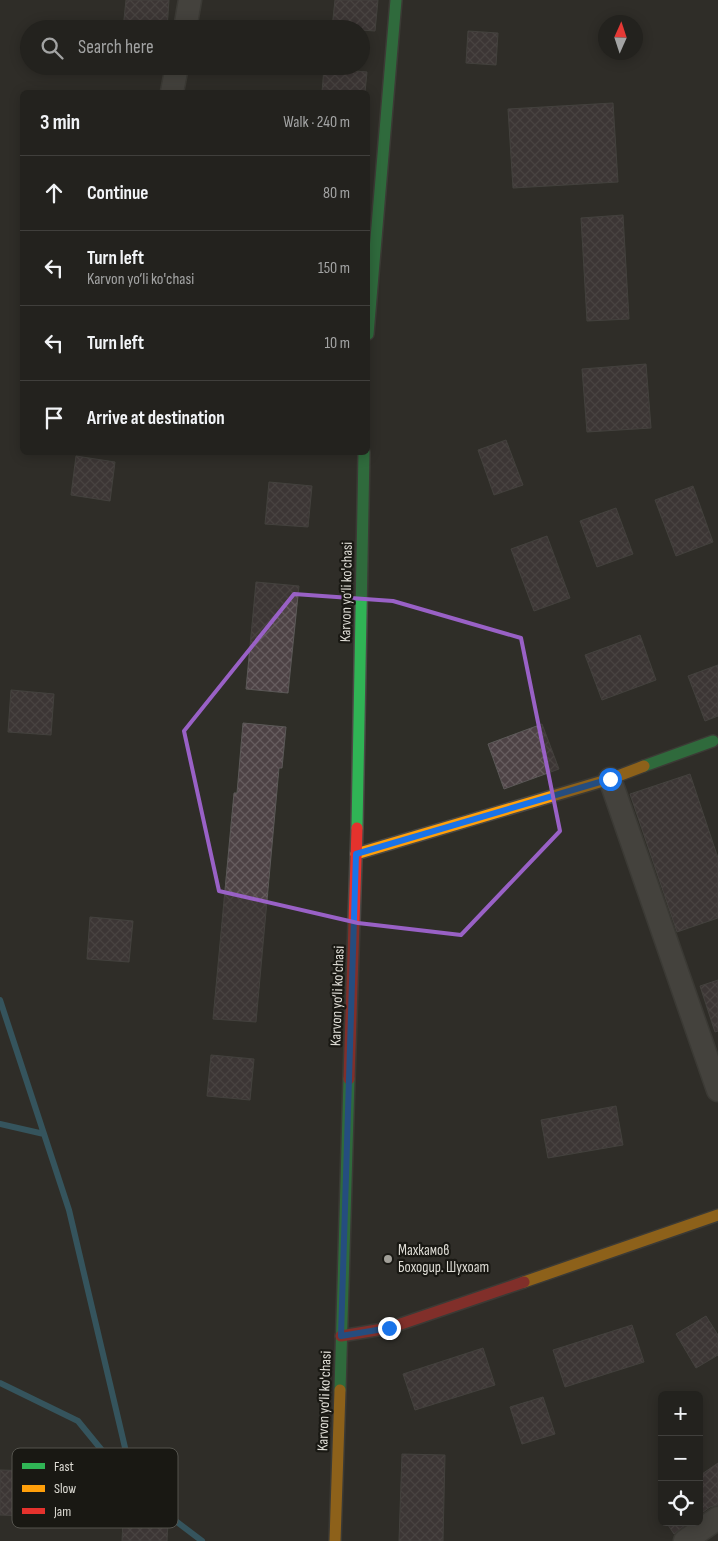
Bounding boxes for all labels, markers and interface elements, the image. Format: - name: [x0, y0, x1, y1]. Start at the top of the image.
- north arrow: [598, 15, 643, 60]
- search box: [20, 20, 370, 75]
- icon: search: [38, 34, 66, 62]
- text: Search here: [78, 36, 154, 59]
- text: 3 min: [40, 110, 80, 135]
- text: Walk · 240 m: [283, 113, 350, 132]
- icon: ahead: [40, 179, 68, 207]
- text: Continue: [87, 182, 148, 205]
- text: 80 m: [323, 184, 350, 203]
- text: Turn left: [87, 247, 144, 270]
- icon: left: [40, 254, 68, 282]
- text: 150 m: [318, 259, 350, 278]
- text: Karvon yo‘li ko'chasi: [87, 270, 194, 289]
- icon: left: [40, 329, 68, 357]
- text: Turn left: [87, 332, 144, 355]
- text: 10 m: [324, 334, 350, 353]
- icon: arrive: [40, 404, 68, 432]
- text: Arrive at destination: [87, 407, 225, 430]
- street label: Karvon yo‘li ko'chasi: [336, 541, 357, 642]
- route start: [599, 768, 622, 791]
- street label: Karvon yo‘li ko'chasi: [326, 945, 349, 1047]
- place label: Махкамов Боходир. Шухоат: [398, 1241, 489, 1277]
- marker: Махкамов Боходир. Шухоат: [382, 1253, 394, 1265]
- route end: [378, 1317, 401, 1340]
- street label: Karvon yo‘li ko'chasi: [313, 1350, 336, 1452]
- map controls: [658, 1391, 703, 1526]
- button: +: [658, 1391, 703, 1436]
- button: −: [658, 1436, 703, 1481]
- legend: [12, 1448, 178, 1528]
- text: Fast: [54, 1458, 74, 1475]
- text: Slow: [54, 1480, 76, 1497]
- button: locate: [658, 1481, 703, 1526]
- text: Jam: [53, 1503, 71, 1520]

